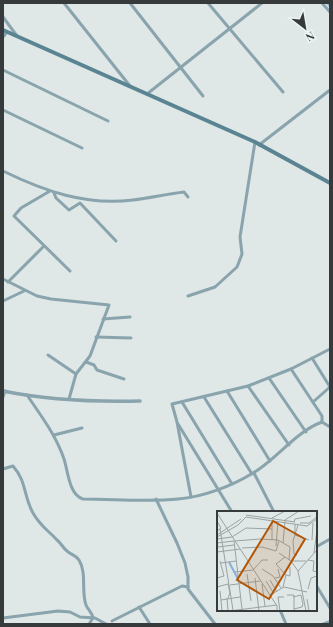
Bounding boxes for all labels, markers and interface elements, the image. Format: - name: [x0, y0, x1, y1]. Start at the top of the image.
- north arrow: [285, 8, 325, 48]
- text: N: [303, 29, 318, 46]
- inset map: [217, 511, 317, 611]

